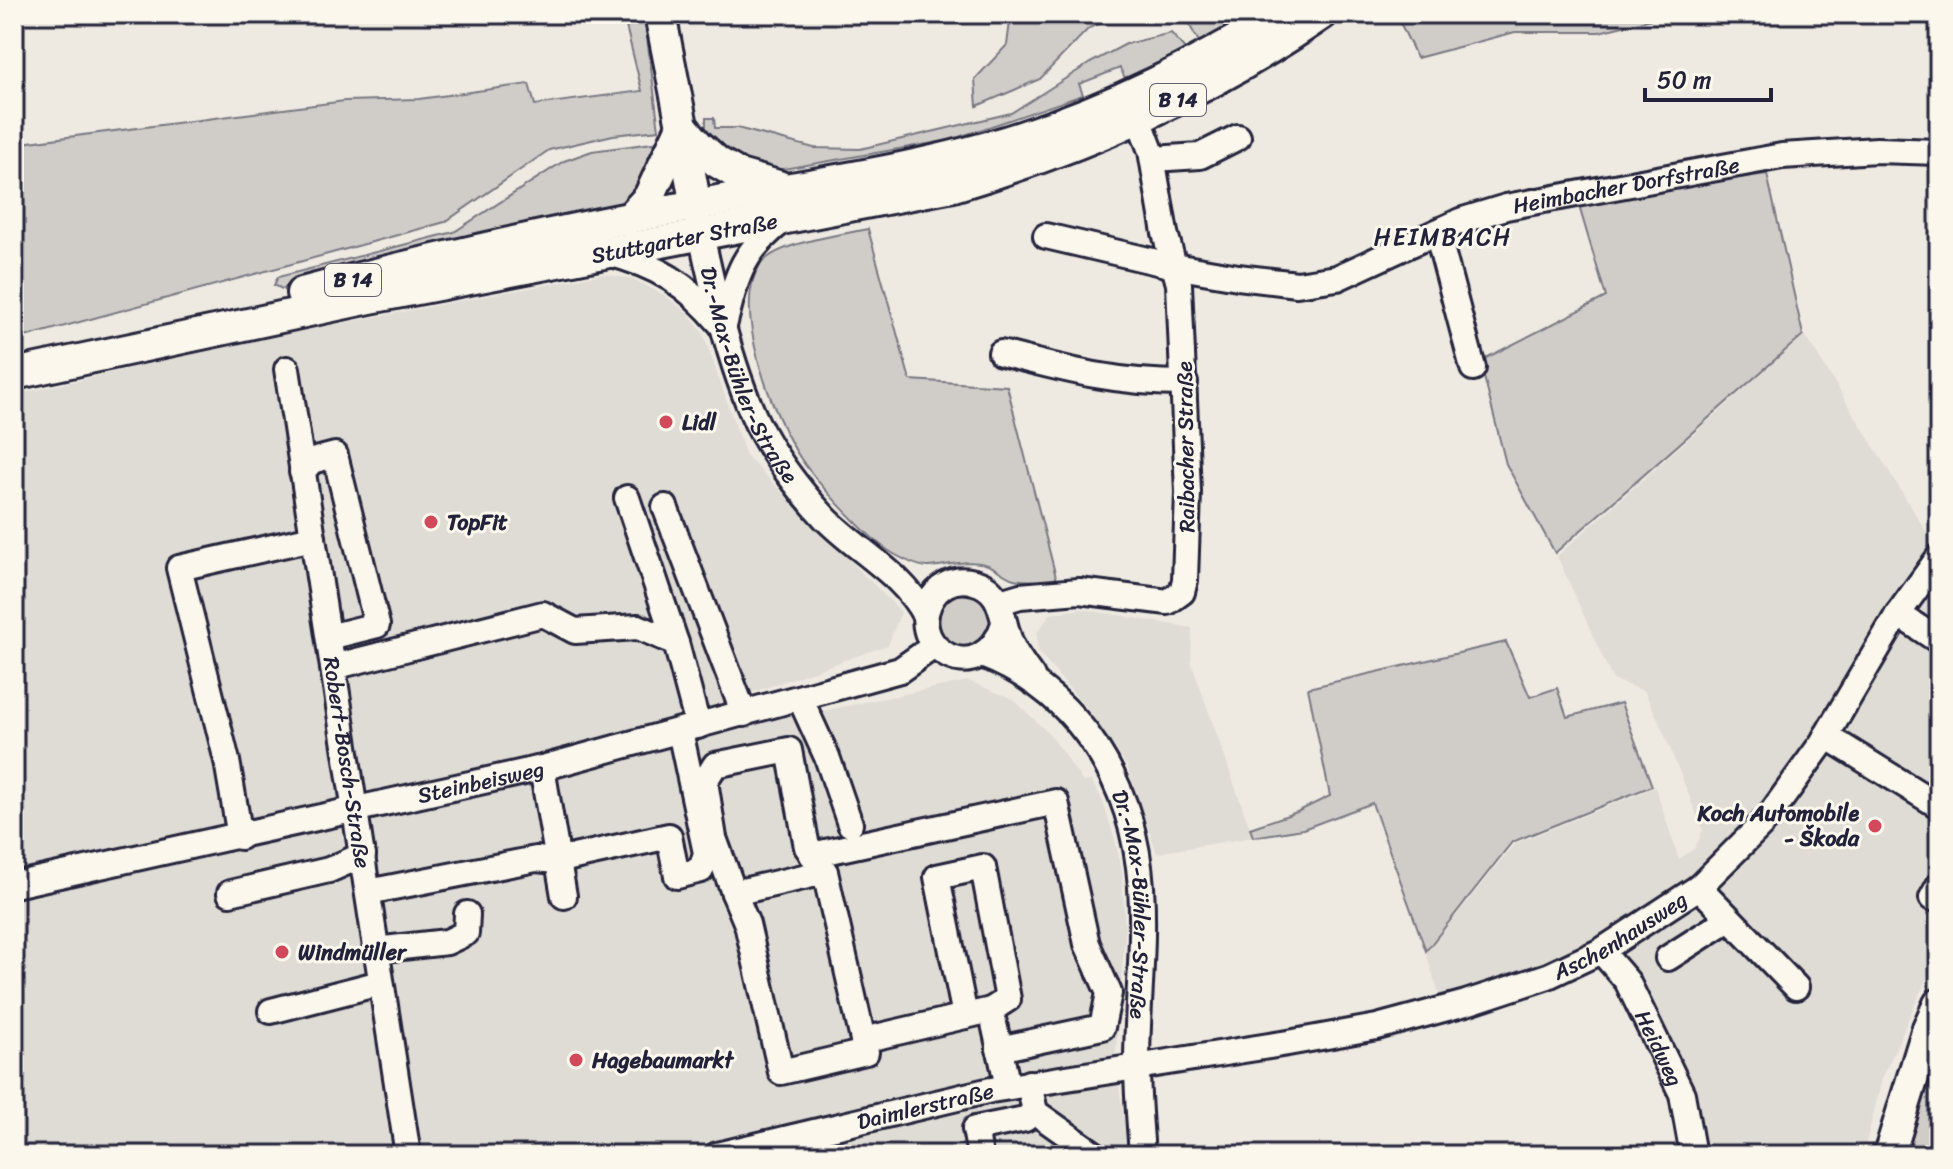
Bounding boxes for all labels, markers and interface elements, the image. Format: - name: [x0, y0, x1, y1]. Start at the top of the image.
- scale bar: [1645, 52, 1771, 102]
- text: 50 m: [1657, 59, 1712, 101]
- road number: B 14: [1150, 84, 1206, 116]
- street label: Heimbacher Dorfstraße: [1510, 145, 1743, 225]
- street label: Stuttgarter Straße: [588, 201, 781, 275]
- district label: HEIMBACH: [1374, 216, 1512, 258]
- street label: Dr.-Max-Bühler-Straße: [689, 263, 809, 492]
- road number: B 14: [325, 264, 381, 296]
- street label: Raibacher Straße: [1165, 361, 1206, 533]
- place label: Lidl: [682, 403, 718, 442]
- marker: Lidl: [657, 413, 675, 431]
- place label: TopFit: [447, 503, 508, 542]
- marker: TopFit: [422, 513, 440, 531]
- street label: Robert-Bosch-Straße: [312, 654, 383, 871]
- street label: Steinbeisweg: [414, 749, 548, 815]
- street label: Dr.-Max-Bühler-Straße: [1100, 784, 1161, 1020]
- place label: Koch Automobile - Škoda: [1696, 794, 1860, 858]
- marker: Koch Automobile - Škoda: [1866, 817, 1884, 835]
- street label: Aschenhausweg: [1545, 881, 1696, 991]
- place label: Windmüller: [298, 933, 408, 972]
- marker: Windmüller: [273, 943, 291, 961]
- street label: Heidweg: [1624, 1003, 1694, 1093]
- place label: Hagebaumarkt: [591, 1041, 734, 1080]
- marker: Hagebaumarkt: [567, 1051, 585, 1069]
- street label: Daimlerstraße: [853, 1071, 998, 1141]

